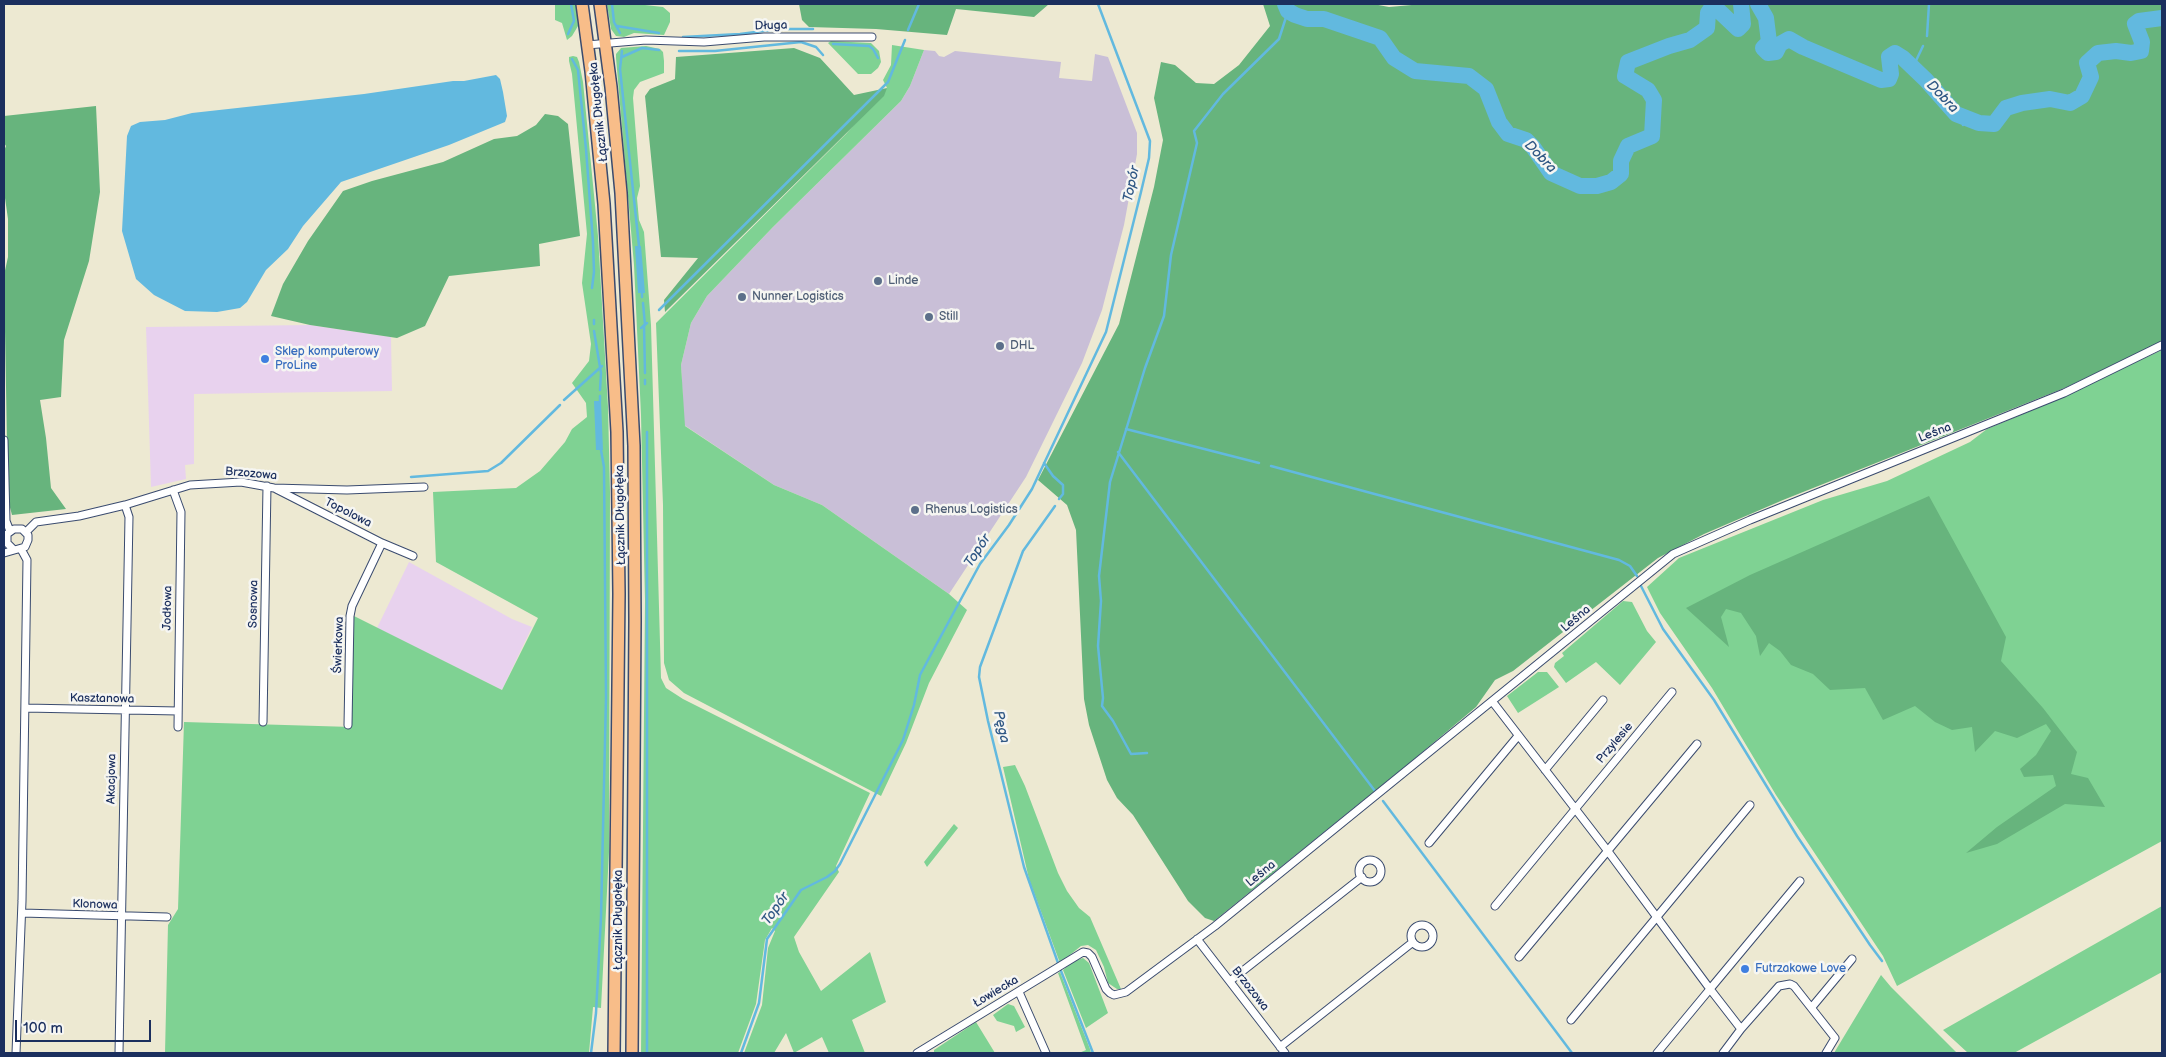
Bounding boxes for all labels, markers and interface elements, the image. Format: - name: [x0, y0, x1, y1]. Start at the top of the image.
- street label: Długa: [754, 18, 788, 34]
- street label: Łącznik Długołęka: [587, 61, 611, 163]
- water label: Dobra: [1922, 77, 1962, 117]
- water label: Dobra: [1520, 137, 1560, 177]
- water label: Topór: [1120, 165, 1144, 203]
- place label: Linde: [888, 274, 918, 288]
- marker: Linde: [872, 275, 884, 287]
- place label: Nunner Logistics: [752, 290, 844, 304]
- marker: Nunner Logistics: [736, 291, 748, 303]
- place label: Still: [939, 310, 958, 324]
- marker: Still: [923, 311, 935, 323]
- place label: DHL: [1010, 339, 1034, 353]
- marker: DHL: [994, 340, 1006, 352]
- place label: Sklep komputerowy ProLine: [275, 345, 379, 373]
- marker: Sklep komputerowy ProLine: [259, 353, 271, 365]
- street label: Leśna: [1917, 420, 1953, 446]
- street label: Brzozowa: [224, 465, 278, 483]
- street label: Łącznik Długołęka: [613, 465, 629, 565]
- street label: Topolowa: [322, 495, 374, 531]
- place label: Rhenus Logistics: [925, 503, 1018, 517]
- marker: Rhenus Logistics: [909, 504, 921, 516]
- water label: Topór: [961, 531, 995, 571]
- street label: Sosnowa: [246, 580, 262, 628]
- street label: Jodłowa: [160, 585, 176, 631]
- street label: Leśna: [1558, 603, 1594, 635]
- street label: Świerkowa: [331, 616, 347, 674]
- street label: Kasztanowa: [70, 691, 134, 707]
- water label: Pęga: [989, 709, 1013, 745]
- street label: Przylesie: [1594, 720, 1636, 766]
- street label: Akacjowa: [104, 754, 120, 804]
- street label: Leśna: [1243, 858, 1279, 890]
- street label: Łącznik Długołęka: [612, 870, 626, 970]
- water label: Topór: [759, 889, 793, 929]
- street label: Klonowa: [72, 897, 118, 913]
- place label: Futrzakowe Love: [1755, 962, 1846, 976]
- marker: Futrzakowe Love: [1739, 963, 1751, 975]
- street label: Brzozowa: [1228, 964, 1272, 1014]
- street label: Łowiecka: [971, 973, 1021, 1011]
- scale bar: [18, 1010, 154, 1042]
- text: 100 m: [23, 1019, 63, 1038]

